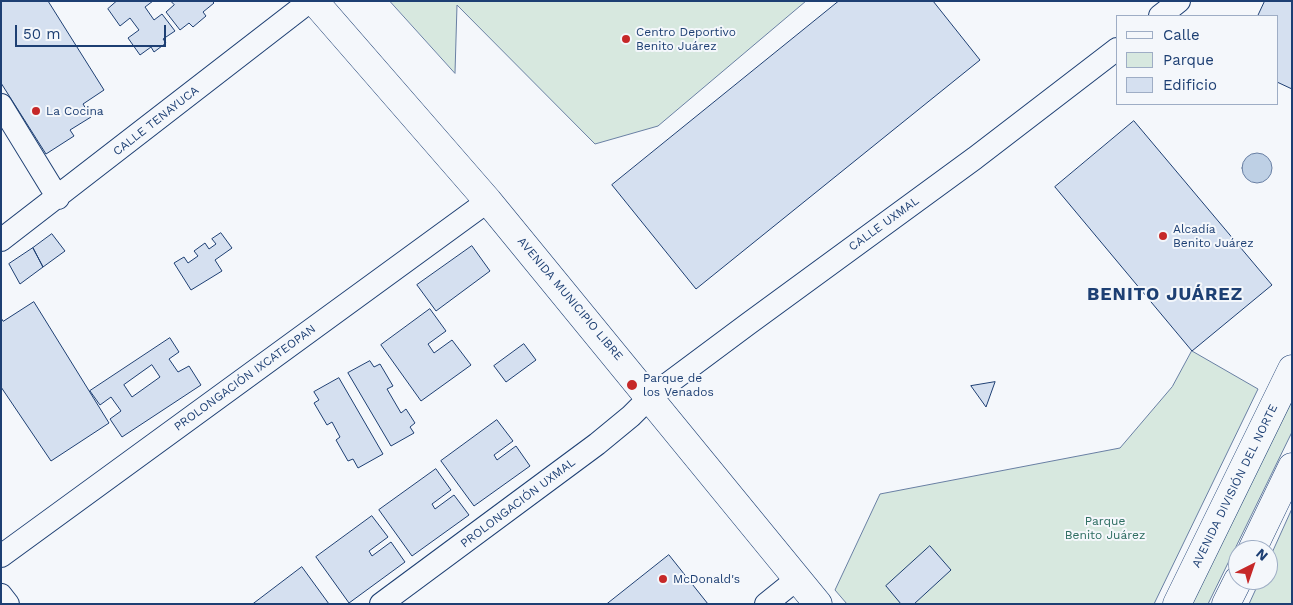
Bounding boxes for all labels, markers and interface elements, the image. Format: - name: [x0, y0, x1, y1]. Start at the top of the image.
- scale bar: [18, 15, 169, 47]
- legend: [1116, 15, 1278, 105]
- text: 50 m: [23, 25, 60, 43]
- place label: Centro Deportivo Benito Juárez: [636, 25, 736, 53]
- text: Calle: [1163, 26, 1200, 44]
- marker: Centro Deportivo Benito Juárez: [620, 33, 632, 45]
- text: Parque: [1163, 51, 1214, 69]
- text: Edificio: [1163, 76, 1217, 94]
- street label: CALLE TENAYUCA: [110, 83, 202, 159]
- place label: La Cocina: [46, 104, 104, 118]
- marker: La Cocina: [30, 105, 42, 117]
- street label: CALLE UXMAL: [846, 194, 922, 254]
- place label: Alcadía Benito Juárez: [1173, 222, 1254, 250]
- marker: Alcadía Benito Juárez: [1157, 230, 1169, 242]
- street label: AVENIDA MUNICIPIO LIBRE: [514, 234, 626, 364]
- district label: BENITO JUÁREZ: [1085, 284, 1245, 306]
- street label: PROLONGACIÓN IXCATEOPAN: [171, 322, 319, 434]
- place label: Parque de los Venados: [643, 371, 714, 399]
- marker: Parque de los Venados: [625, 378, 639, 392]
- street label: AVENIDA DIVISIÓN DEL NORTE: [1189, 402, 1281, 570]
- street label: PROLONGACIÓN UXMAL: [458, 455, 578, 551]
- park label: Parque Benito Juárez: [1065, 514, 1145, 542]
- north arrow: [1228, 540, 1278, 590]
- place label: McDonald's: [673, 572, 740, 586]
- marker: McDonald's: [657, 573, 669, 585]

